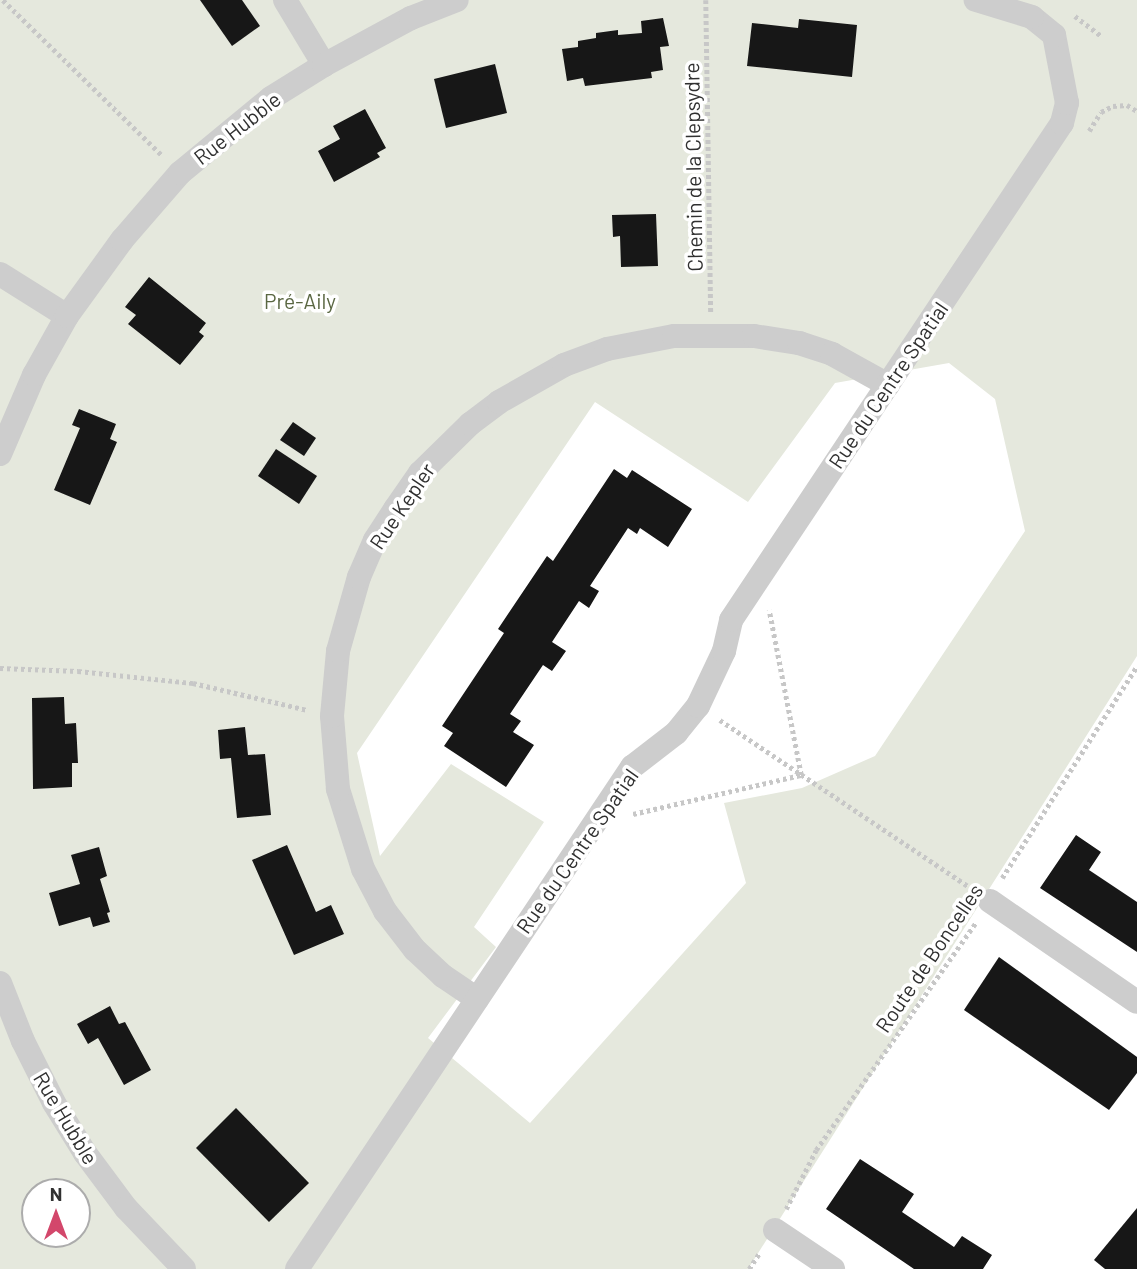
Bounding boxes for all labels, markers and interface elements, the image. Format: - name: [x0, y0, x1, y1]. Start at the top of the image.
- street label: Chemin de la Clepsydre: [679, 62, 707, 272]
- street label: Rue Hubble: [188, 86, 286, 170]
- park label: Pré-Aily: [264, 288, 336, 314]
- street label: Rue du Centre Spatial: [823, 297, 953, 473]
- street label: Rue Kepler: [364, 458, 440, 554]
- street label: Rue du Centre Spatial: [511, 764, 643, 938]
- street label: Route de Boncelles: [870, 879, 988, 1037]
- street label: Rue Hubble: [29, 1067, 103, 1169]
- north arrow: [21, 1178, 91, 1248]
- text: N: [50, 1182, 62, 1205]

